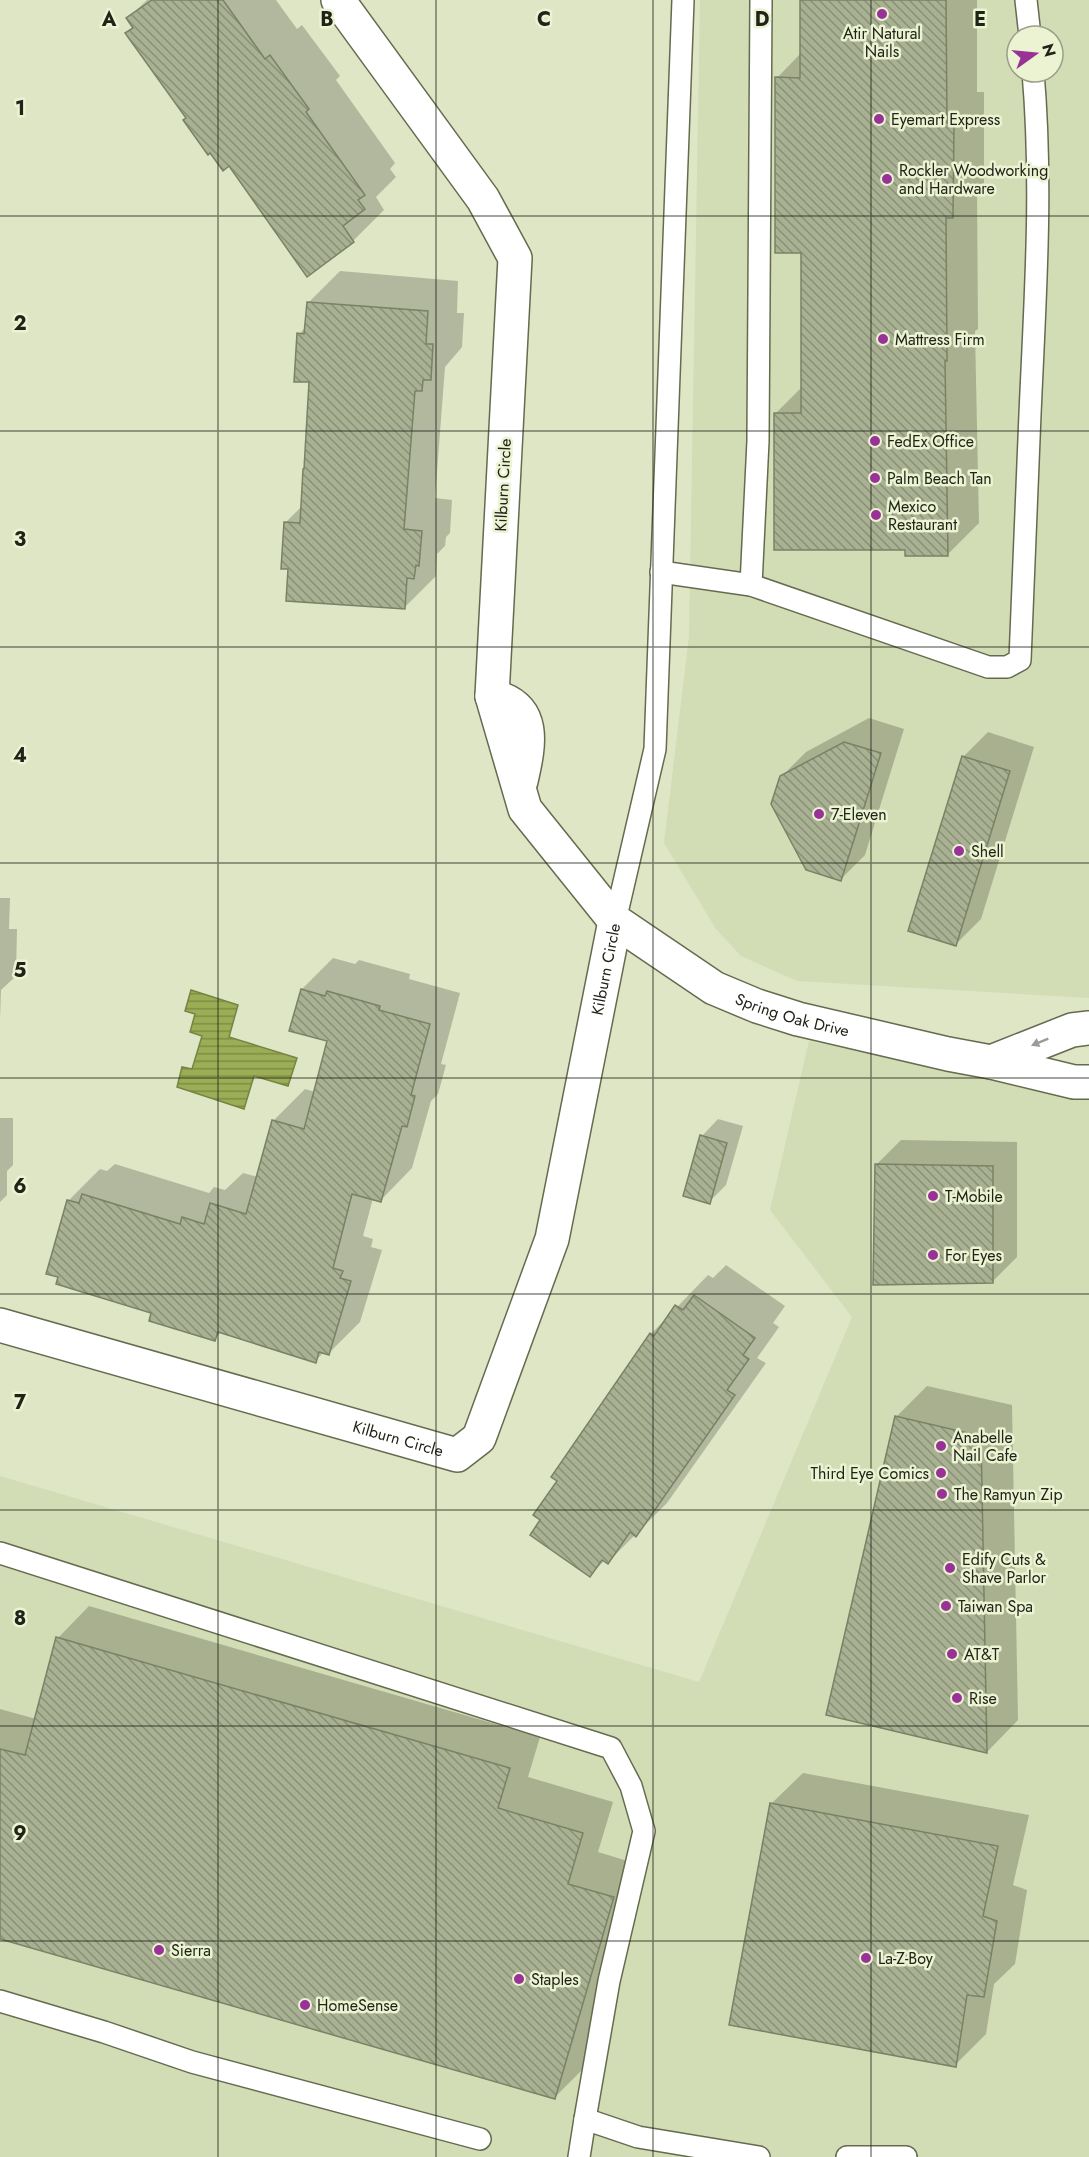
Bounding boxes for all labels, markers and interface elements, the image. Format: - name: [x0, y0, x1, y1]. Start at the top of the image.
- text: A: [101, 5, 117, 34]
- text: B: [320, 5, 334, 34]
- text: C: [537, 5, 551, 34]
- text: D: [755, 5, 769, 34]
- text: E: [974, 5, 986, 34]
- marker: Atir Natural Nails: [875, 7, 889, 21]
- place label: Atir Natural Nails: [843, 22, 921, 63]
- north arrow: [1005, 24, 1065, 84]
- text: N: [1036, 41, 1062, 59]
- text: 1: [15, 94, 25, 123]
- place label: Eyemart Express: [891, 108, 1000, 131]
- marker: Eyemart Express: [872, 112, 886, 126]
- place label: Rockler Woodworking and Hardware: [899, 159, 1048, 200]
- marker: Rockler Woodworking and Hardware: [880, 172, 894, 186]
- text: 2: [13, 309, 27, 338]
- place label: Mattress Firm: [895, 328, 985, 351]
- marker: Mattress Firm: [876, 332, 890, 346]
- place label: FedEx Office: [887, 430, 974, 453]
- marker: FedEx Office: [868, 434, 882, 448]
- street label: Kilburn Circle: [489, 438, 517, 532]
- place label: Palm Beach Tan: [887, 467, 992, 490]
- marker: Palm Beach Tan: [868, 471, 882, 485]
- place label: Mexico Restaurant: [888, 495, 957, 536]
- marker: Mexico Restaurant: [869, 508, 883, 522]
- text: 3: [14, 525, 26, 554]
- text: 4: [13, 741, 27, 770]
- place label: 7-Eleven: [831, 803, 887, 826]
- marker: 7-Eleven: [812, 807, 826, 821]
- place label: Shell: [971, 840, 1004, 863]
- marker: Shell: [952, 844, 966, 858]
- street label: Kilburn Circle: [585, 921, 626, 1017]
- text: 5: [14, 956, 27, 985]
- street label: Spring Oak Drive: [732, 987, 852, 1042]
- one-way arrow: [1030, 1038, 1048, 1048]
- text: 6: [13, 1172, 27, 1201]
- place label: T-Mobile: [945, 1185, 1003, 1208]
- marker: T-Mobile: [926, 1189, 940, 1203]
- place label: For Eyes: [945, 1244, 1002, 1267]
- marker: For Eyes: [926, 1248, 940, 1262]
- text: 7: [14, 1388, 27, 1417]
- street label: Kilburn Circle: [350, 1414, 446, 1462]
- place label: Anabelle Nail Cafe: [953, 1426, 1017, 1467]
- marker: Anabelle Nail Cafe: [934, 1439, 948, 1453]
- place label: Third Eye Comics: [811, 1462, 929, 1485]
- marker: Third Eye Comics: [934, 1466, 948, 1480]
- place label: The Ramyun Zip: [954, 1483, 1063, 1506]
- marker: The Ramyun Zip: [935, 1487, 949, 1501]
- place label: Edify Cuts & Shave Parlor: [962, 1548, 1047, 1589]
- marker: Edify Cuts & Shave Parlor: [943, 1561, 957, 1575]
- place label: Taiwan Spa: [958, 1595, 1033, 1618]
- marker: Taiwan Spa: [939, 1599, 953, 1613]
- text: 8: [14, 1604, 26, 1633]
- place label: AT&T: [964, 1643, 1000, 1666]
- marker: AT&T: [945, 1647, 959, 1661]
- place label: Rise: [969, 1687, 997, 1710]
- marker: Rise: [950, 1691, 964, 1705]
- text: 9: [13, 1819, 27, 1848]
- place label: Sierra: [171, 1939, 211, 1962]
- marker: Sierra: [152, 1943, 166, 1957]
- place label: La-Z-Boy: [878, 1947, 934, 1970]
- marker: La-Z-Boy: [859, 1951, 873, 1965]
- place label: Staples: [531, 1968, 579, 1991]
- marker: Staples: [512, 1972, 526, 1986]
- place label: HomeSense: [317, 1994, 398, 2017]
- marker: HomeSense: [298, 1998, 312, 2012]

